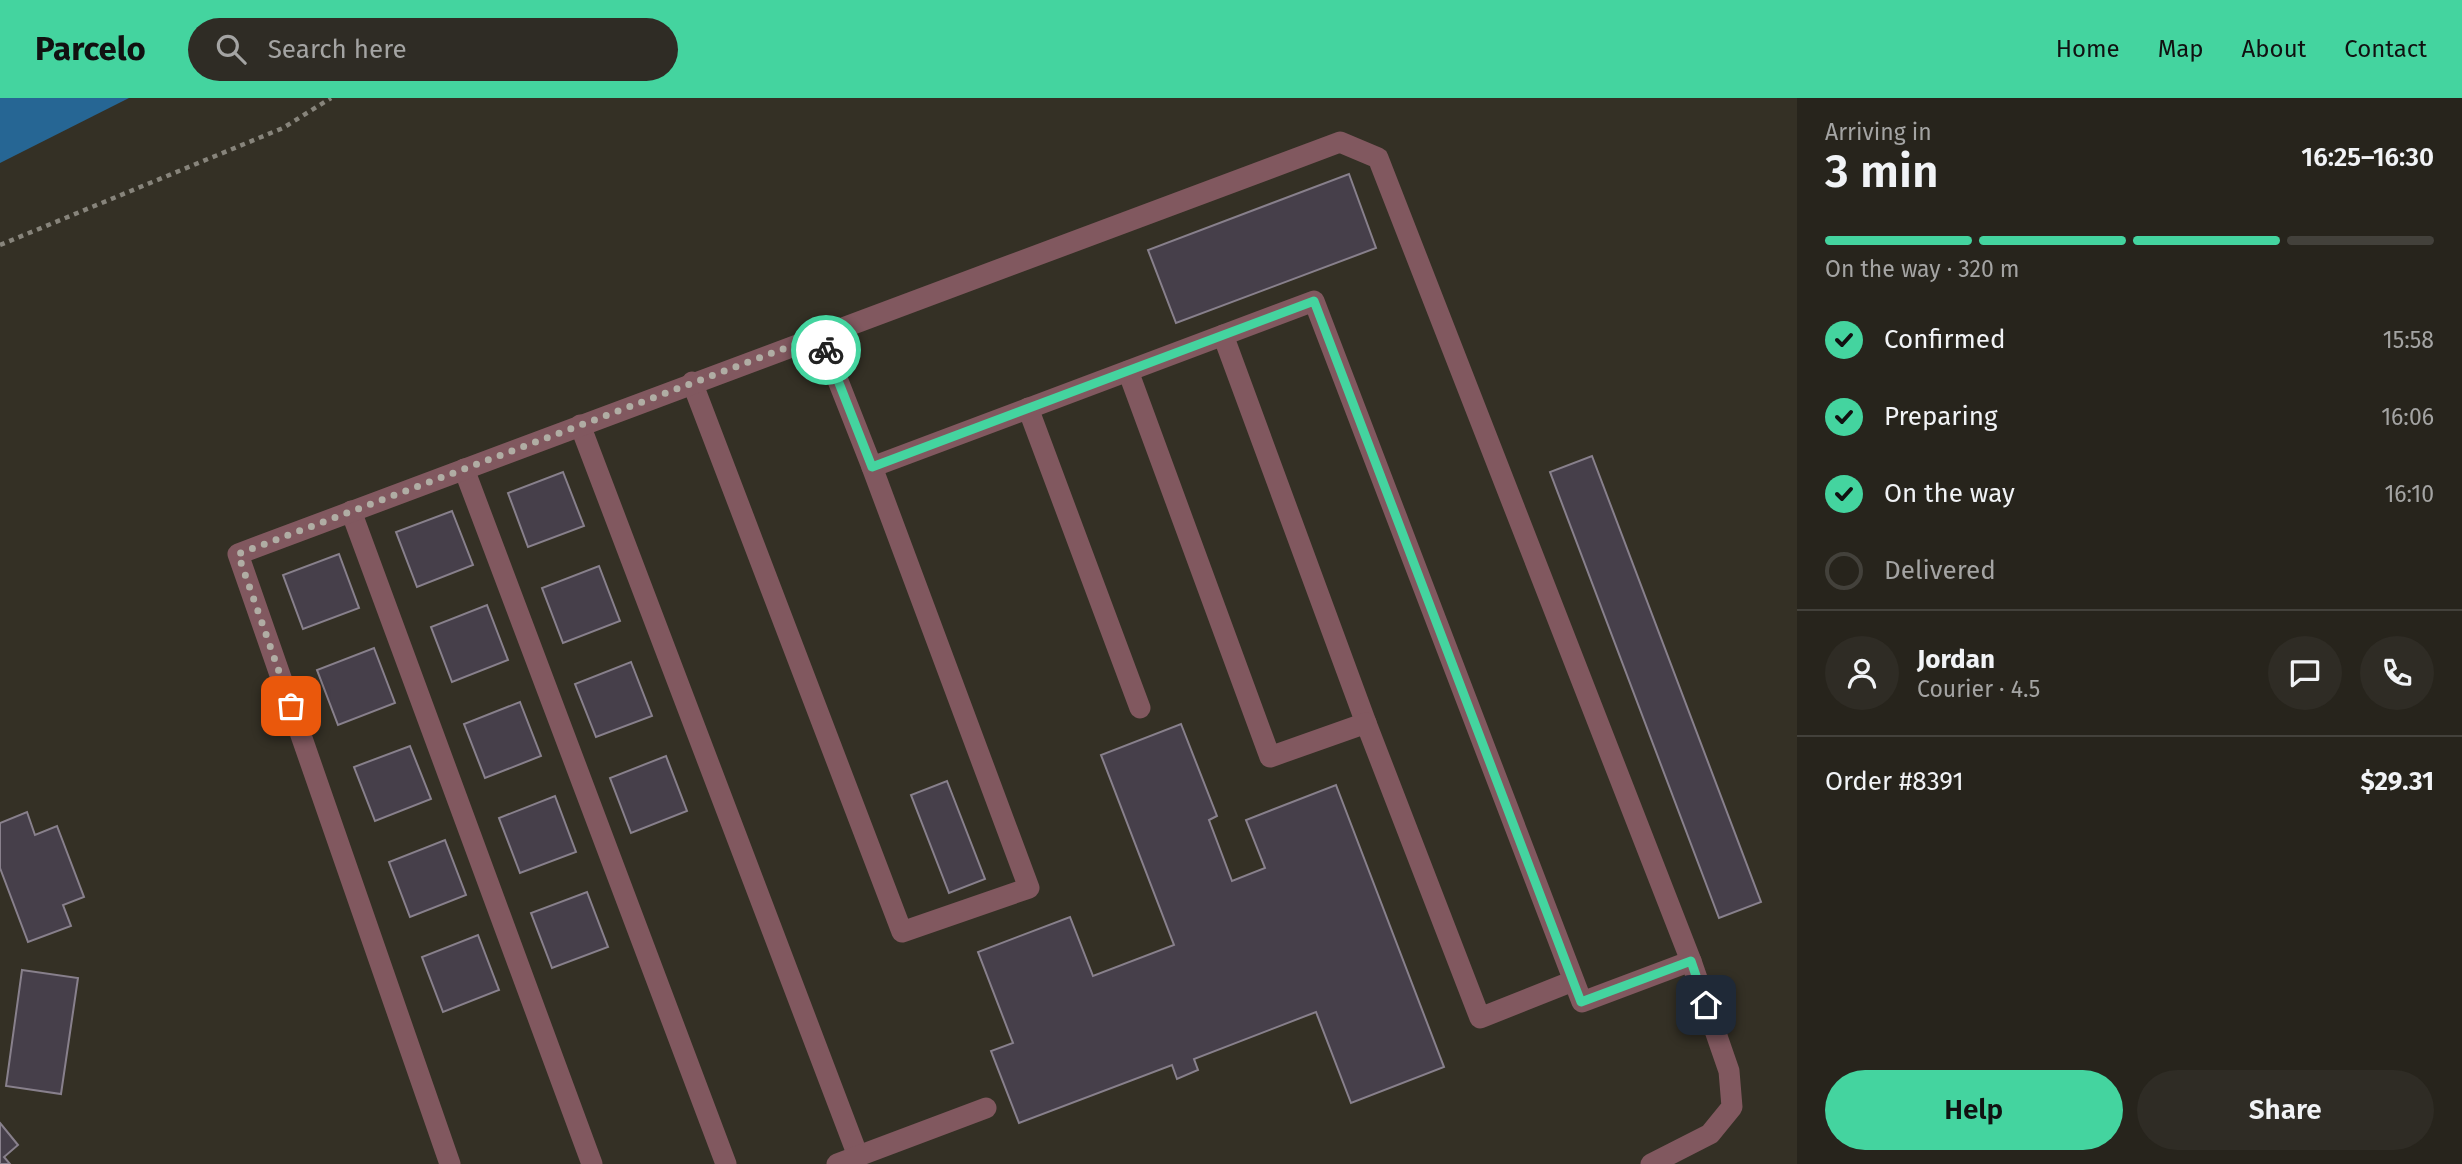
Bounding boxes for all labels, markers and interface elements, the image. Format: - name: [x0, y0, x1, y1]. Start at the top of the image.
- search box: [188, 18, 678, 81]
- text: Parcelo: [35, 29, 146, 69]
- icon: search: [212, 30, 250, 68]
- text: Search here: [268, 34, 407, 65]
- text: Home: [2056, 35, 2120, 63]
- text: Map: [2158, 35, 2204, 63]
- text: About: [2242, 35, 2306, 63]
- text: Contact: [2344, 35, 2427, 63]
- text: Arriving in: [1825, 118, 1932, 146]
- text: 16:25–16:30: [2301, 142, 2434, 173]
- text: 3 min: [1825, 144, 1939, 199]
- text: On the way · 320 m: [1825, 255, 2020, 283]
- courier: [791, 315, 861, 385]
- icon: check: [1825, 321, 1863, 359]
- text: Confirmed: [1884, 324, 2005, 355]
- text: 15:58: [2383, 326, 2434, 354]
- icon: bike: [807, 331, 845, 369]
- icon: check: [1825, 398, 1863, 436]
- text: Preparing: [1884, 401, 1997, 432]
- text: 16:06: [2381, 403, 2434, 431]
- icon: check: [1825, 475, 1863, 513]
- text: On the way: [1884, 478, 2015, 509]
- text: 16:10: [2384, 480, 2434, 508]
- text: Delivered: [1884, 555, 1996, 586]
- button: person: [1825, 636, 1899, 710]
- button: chat: [2268, 636, 2342, 710]
- button: phone: [2360, 636, 2434, 710]
- text: Jordan: [1917, 644, 1995, 675]
- text: Courier · 4.5: [1917, 675, 2040, 703]
- pin: [261, 676, 321, 736]
- icon: bag: [272, 687, 310, 725]
- text: Order #8391: [1825, 766, 1964, 797]
- text: $29.31: [2361, 766, 2434, 797]
- pin: [1676, 975, 1736, 1035]
- icon: home: [1687, 986, 1725, 1024]
- button: Help: [1825, 1070, 2123, 1150]
- button: Share: [2137, 1070, 2434, 1150]

